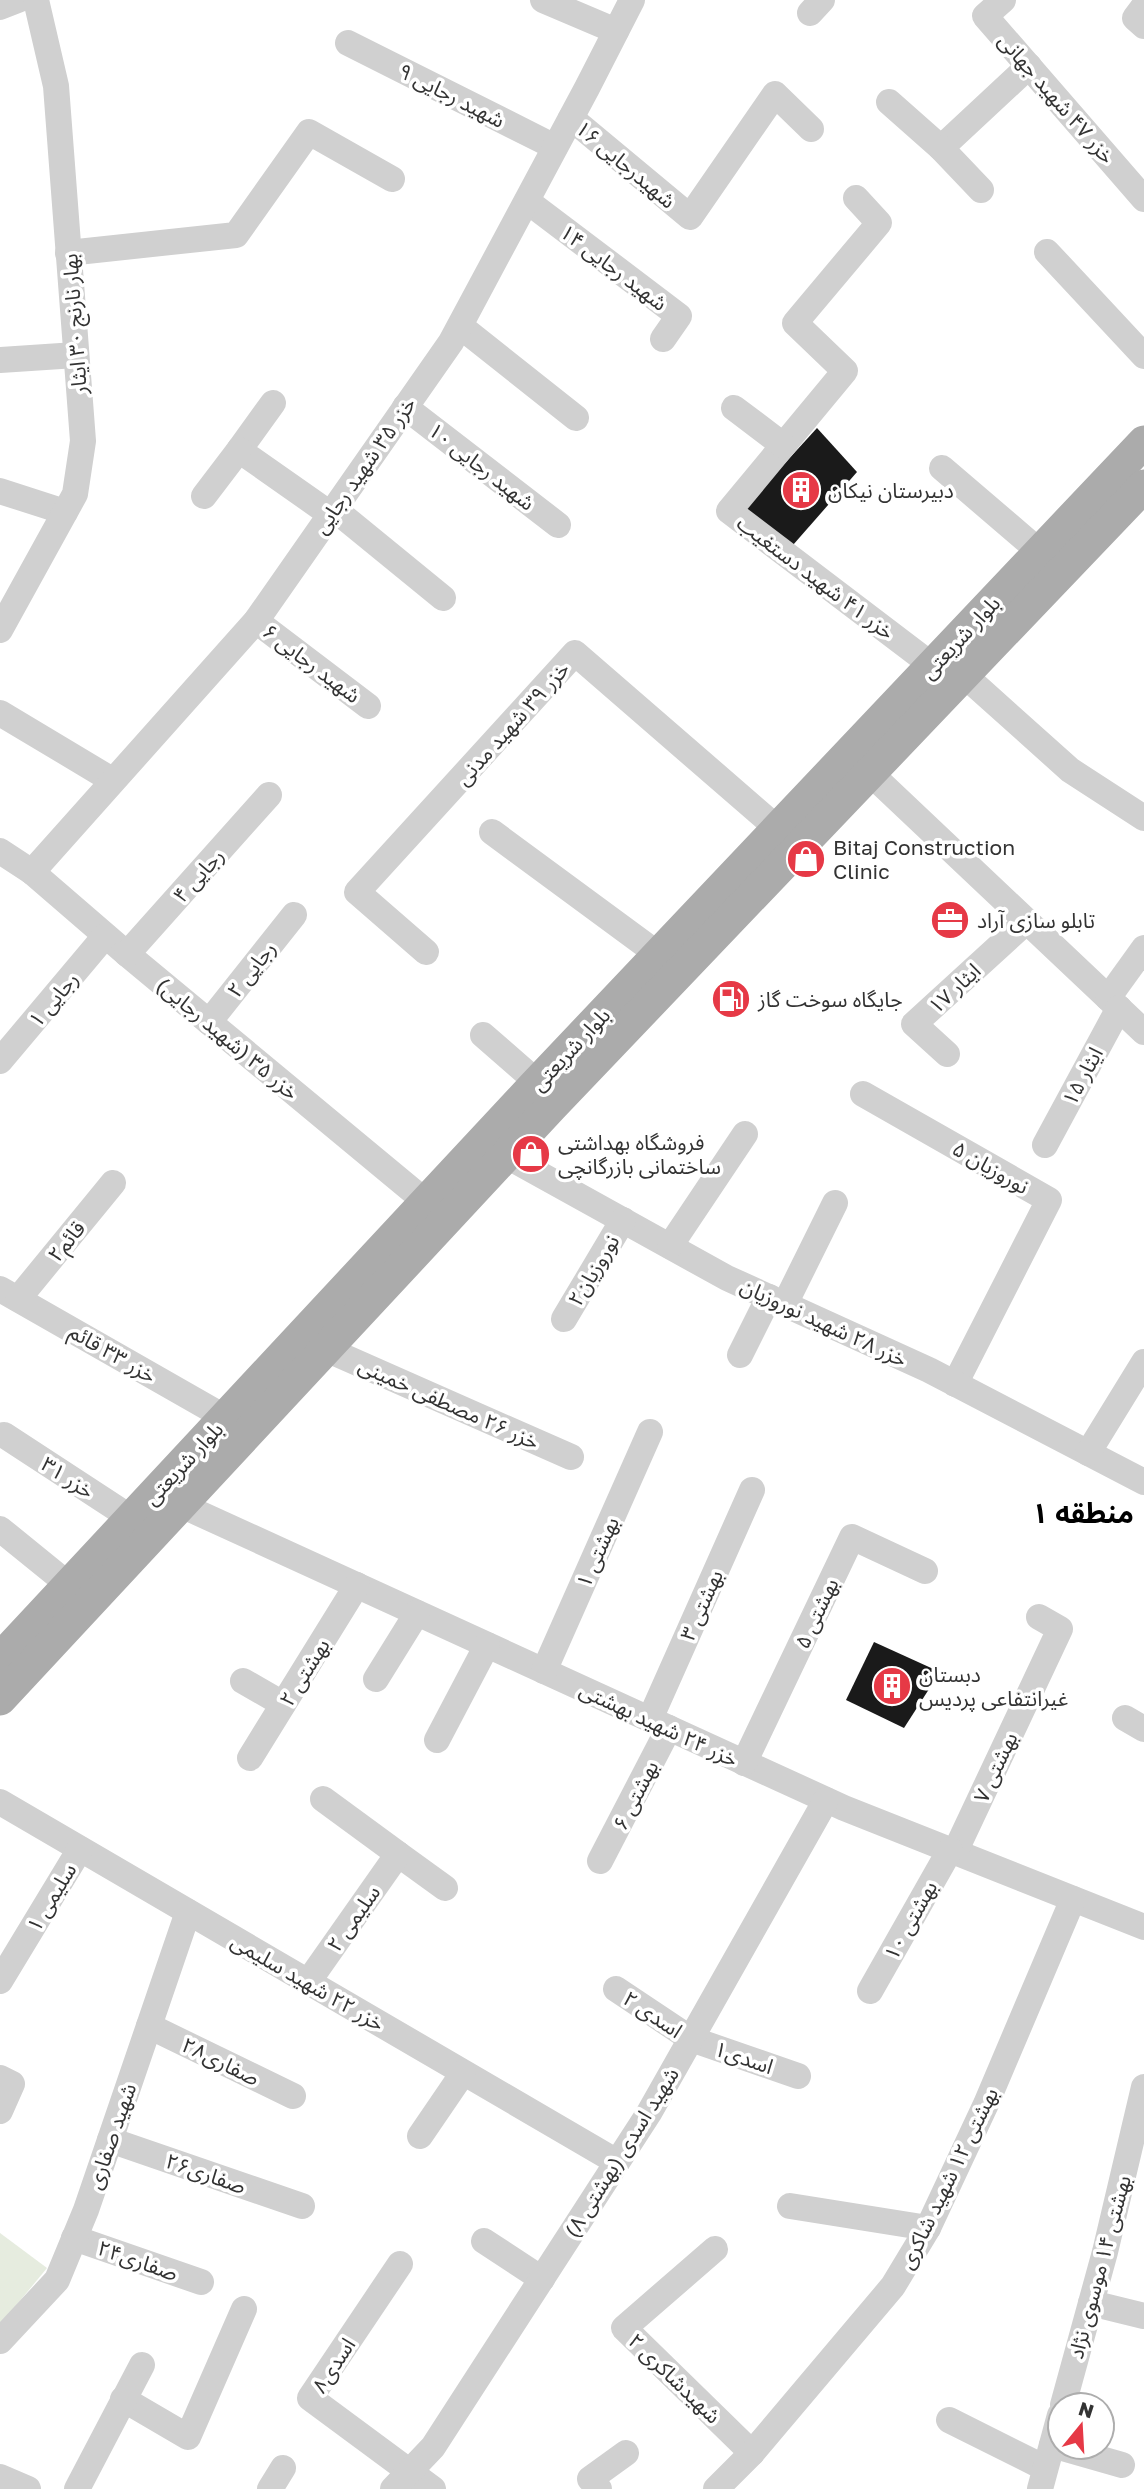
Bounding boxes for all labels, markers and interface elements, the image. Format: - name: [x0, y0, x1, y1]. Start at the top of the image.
- street label: خزر ۴۷ شهید جهانی: [993, 27, 1121, 169]
- street label: شهید رجایی ۹: [395, 57, 509, 133]
- street label: شهیدرجایی ۱۶: [571, 115, 681, 213]
- street label: شهید رجایی ۱۴: [555, 218, 673, 316]
- street label: بهار نارنج ۳۰ ایثار: [56, 253, 95, 396]
- street label: خزر ۳۵ شهید رجایی: [307, 391, 421, 539]
- street label: شهید رجایی ۱۰: [424, 416, 540, 516]
- building icon: دبیرستان نیکان: [780, 469, 822, 511]
- place label: دبیرستان نیکان: [828, 477, 954, 503]
- street label: خزر ۴۱ شهید دستغیب: [732, 509, 900, 645]
- street label: بلوار شریعتی: [915, 590, 1005, 684]
- street label: شهید رجایی ۶: [258, 618, 366, 708]
- street label: خزر ۳۹ شهید مدنی: [450, 656, 574, 790]
- place label: Bitaj Construction Clinic: [833, 834, 1015, 884]
- shop icon: Bitaj Construction Clinic: [785, 838, 827, 880]
- street label: رجایی ۴: [167, 842, 229, 908]
- office icon: تابلو سازی آراد: [929, 899, 971, 941]
- place label: تابلو سازی آراد: [977, 907, 1095, 933]
- street label: رجایی ۲: [221, 936, 281, 1002]
- street label: ایثار ۱۷: [922, 957, 986, 1019]
- street label: رجایی ۱: [22, 966, 84, 1032]
- street label: خزر ۳۵ (شهید رجایی): [152, 971, 304, 1105]
- fuel station icon: جایگاه سوخت گاز: [710, 978, 752, 1020]
- place label: جایگاه سوخت گاز: [757, 986, 903, 1012]
- street label: بلوار شریعتی: [525, 1002, 615, 1096]
- street label: ایثار ۱۵: [1056, 1042, 1108, 1110]
- place label: فروشگاه بهداشتی ساختمانی بازرگانچی: [558, 1129, 721, 1180]
- shop icon: فروشگاه بهداشتی ساختمانی بازرگانچی: [510, 1133, 552, 1175]
- street label: نوروزیان ۵: [948, 1135, 1034, 1199]
- street label: قائم۲: [42, 1215, 93, 1269]
- street label: نوروزیان۲: [562, 1230, 624, 1310]
- street label: خزر ۲۸ شهید نوروزیان: [737, 1272, 911, 1372]
- street label: خزر ۳۳ قائم: [63, 1318, 161, 1391]
- street label: خزر ۲۶ مصطفی خمینی: [355, 1351, 543, 1455]
- street label: بلوار شریعتی: [138, 1416, 228, 1510]
- street label: خزر ۳۱: [37, 1450, 99, 1504]
- district label: منطقه ۱: [1032, 1496, 1134, 1529]
- street label: بهشتی ۱: [570, 1513, 624, 1591]
- street label: بهشتی ۳: [674, 1566, 728, 1644]
- street label: بهشتی ۵: [788, 1574, 844, 1652]
- street label: بهشتی ۲: [273, 1633, 335, 1711]
- place label: دبستان غیرانتفاعی پردیس: [919, 1661, 1068, 1712]
- building icon: دبستان غیرانتفاعی پردیس: [871, 1665, 913, 1707]
- street label: خزر ۲۴ شهید بهشتی: [576, 1676, 742, 1772]
- street label: بهشتی ۷: [967, 1728, 1023, 1806]
- street label: بهشتی ۶: [606, 1756, 664, 1834]
- street label: سلیمی ۱: [20, 1858, 82, 1936]
- street label: بهشتی ۱۰: [878, 1876, 942, 1964]
- street label: سلیمی ۲: [321, 1880, 385, 1956]
- street label: خزر ۲۲ شهید سلیمی: [227, 1928, 389, 2036]
- street label: اسدی ۲: [618, 1985, 688, 2043]
- street label: صفاری۲۸: [178, 2031, 264, 2091]
- street label: اسدی۱: [711, 2035, 777, 2079]
- street label: شهید اسدی (بهشتی ۸): [558, 2062, 684, 2242]
- street label: شهید صفاری: [81, 2080, 141, 2192]
- street label: بهشتی ۱۲ شهید شاکری: [893, 2083, 1003, 2273]
- street label: صفاری۲۶: [162, 2147, 250, 2199]
- street label: بهشتی ۱۴ موسوی نژاد: [1062, 2172, 1136, 2362]
- street label: صفاری۲۴: [94, 2234, 182, 2286]
- street label: شهیدشاکری ۲: [623, 2327, 727, 2429]
- street label: اسدی۸: [306, 2332, 360, 2398]
- north arrow: [1046, 2391, 1116, 2461]
- text: N: [1076, 2396, 1097, 2423]

